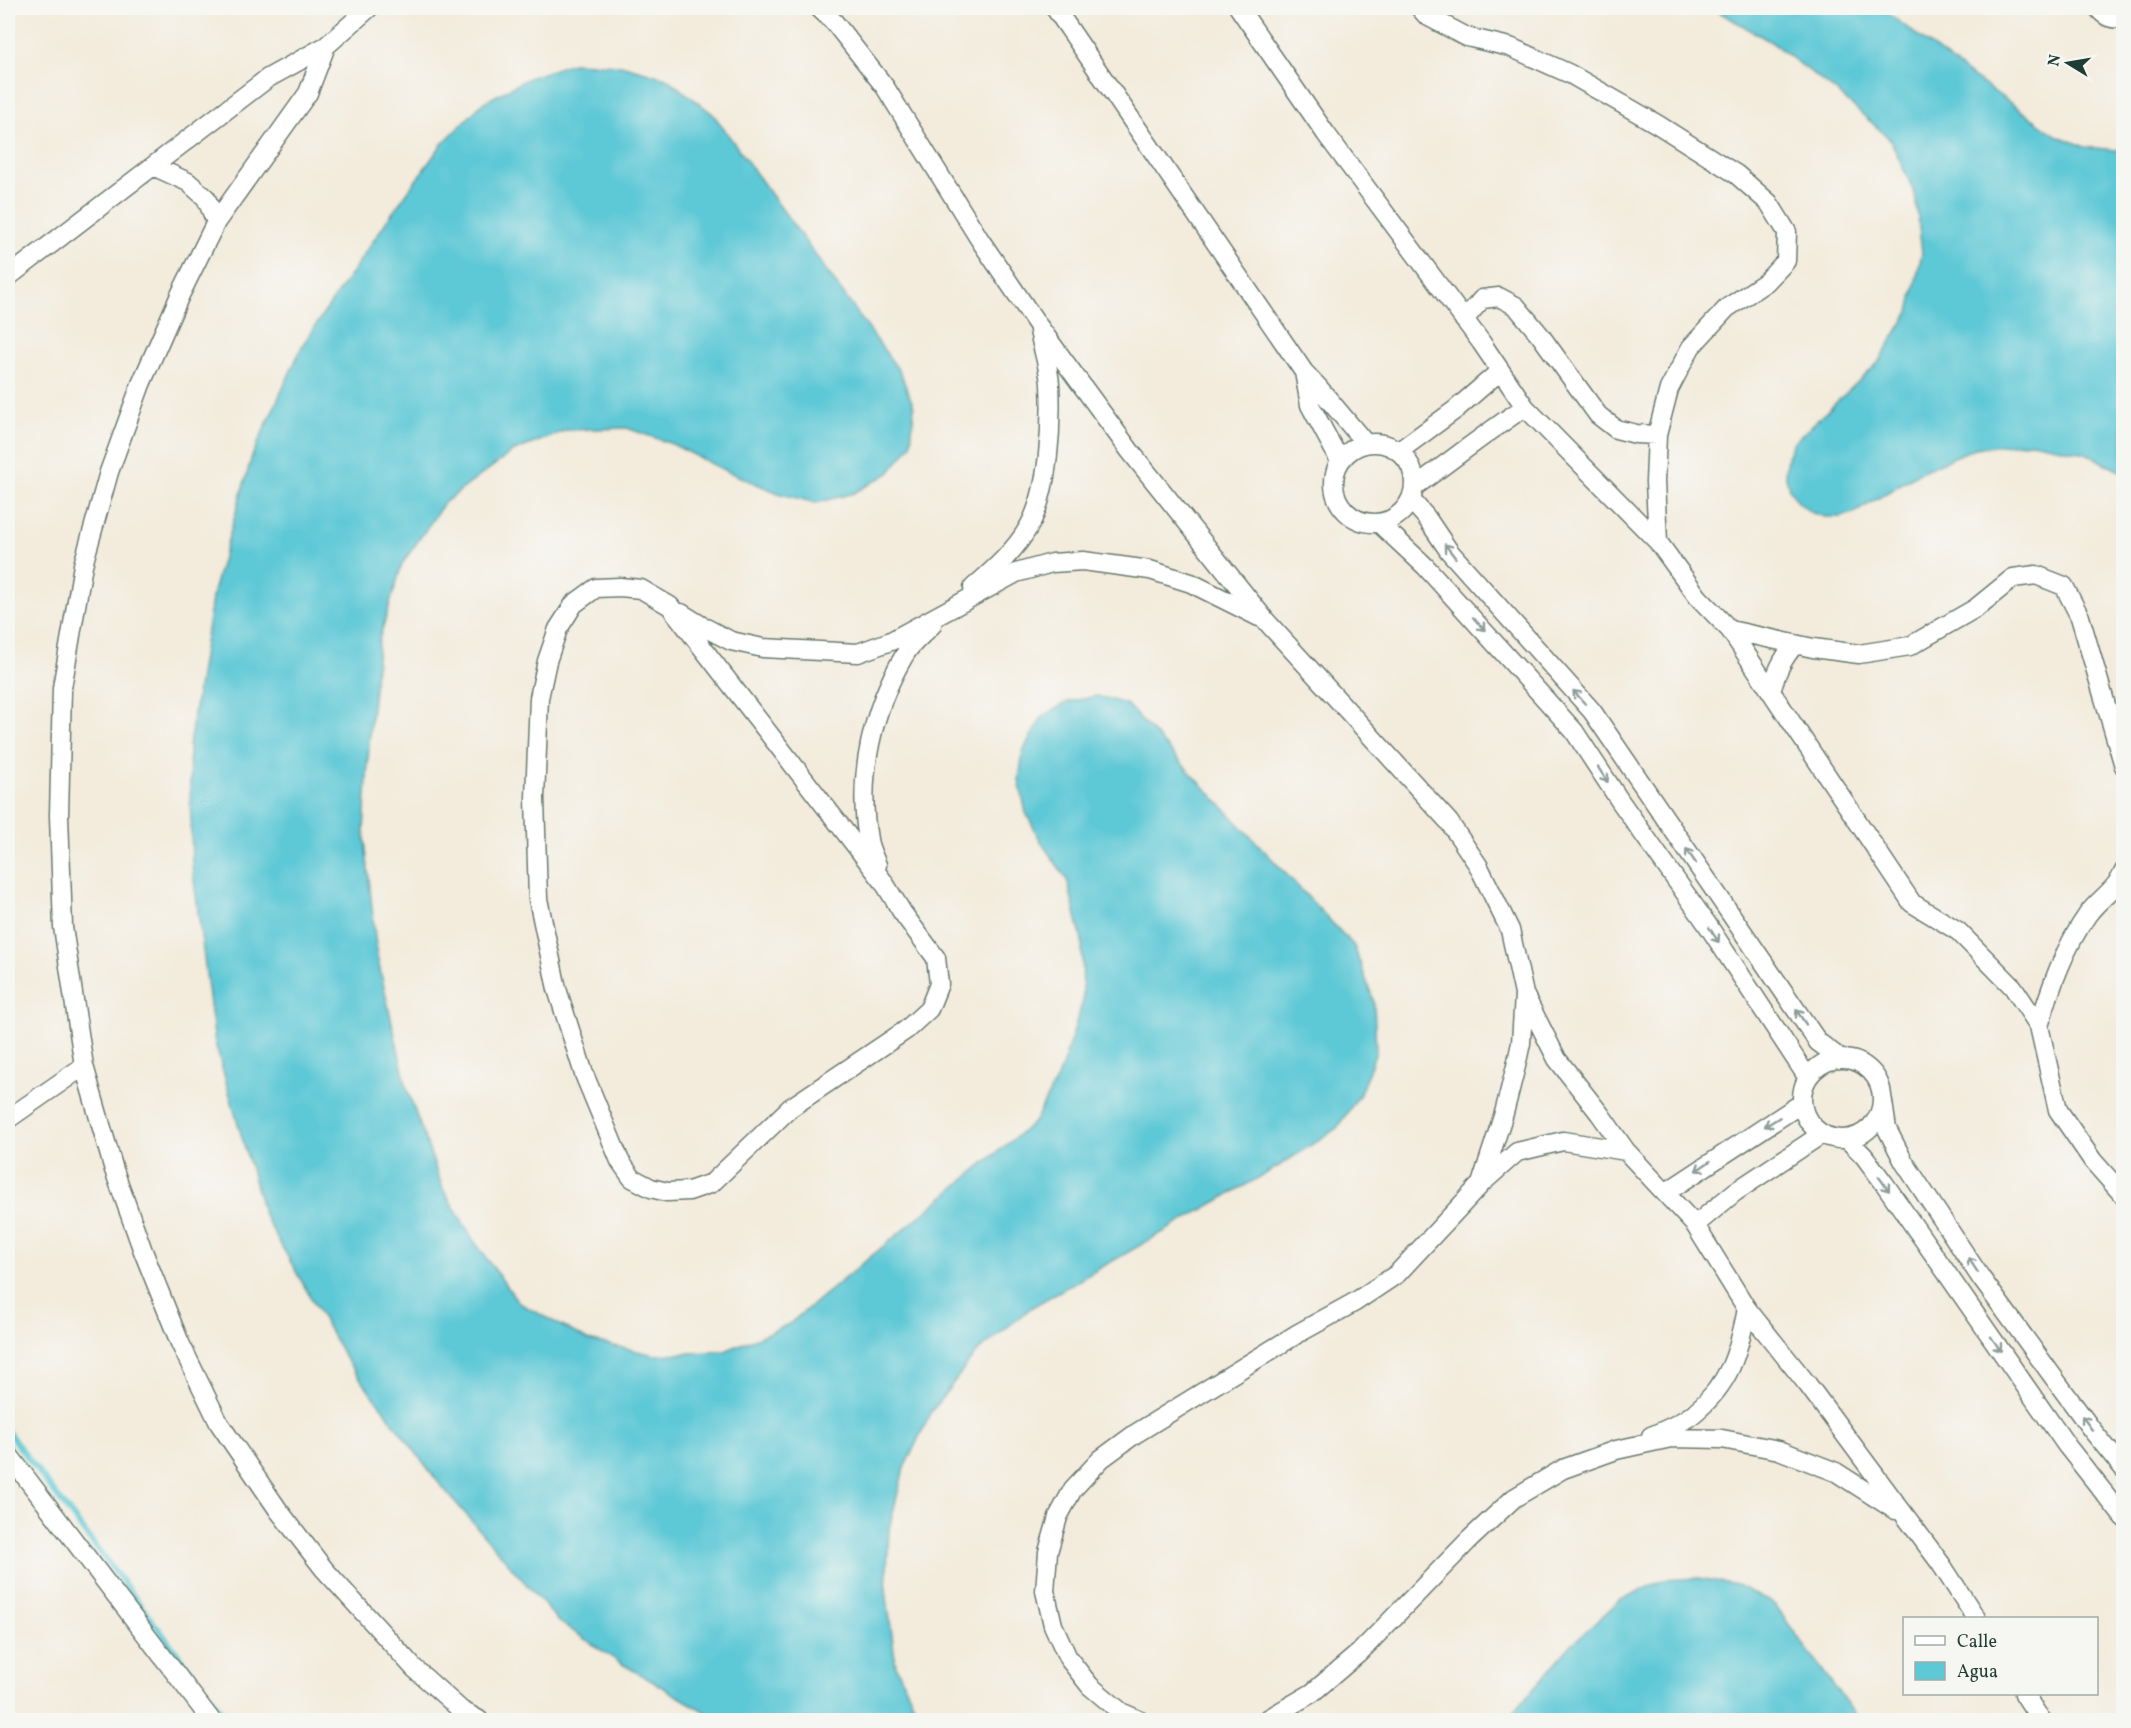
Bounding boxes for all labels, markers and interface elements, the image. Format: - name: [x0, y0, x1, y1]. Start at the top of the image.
- north arrow: [2038, 33, 2098, 93]
- text: N: [2043, 52, 2067, 68]
- one-way arrow: [1443, 543, 1456, 559]
- one-way arrow: [1472, 617, 1486, 632]
- one-way arrow: [1572, 689, 1586, 704]
- one-way arrow: [1597, 766, 1609, 782]
- one-way arrow: [1685, 848, 1697, 865]
- one-way arrow: [1708, 926, 1720, 943]
- one-way arrow: [1795, 1010, 1807, 1026]
- one-way arrow: [1764, 1116, 1781, 1128]
- one-way arrow: [1696, 1160, 1712, 1172]
- one-way arrow: [1878, 1176, 1891, 1192]
- one-way arrow: [1967, 1257, 1979, 1274]
- one-way arrow: [1990, 1335, 2002, 1352]
- one-way arrow: [2081, 1415, 2094, 1431]
- legend: [1903, 1617, 2098, 1695]
- text: Calle: [1957, 1630, 1997, 1655]
- text: Agua: [1957, 1660, 1998, 1685]

